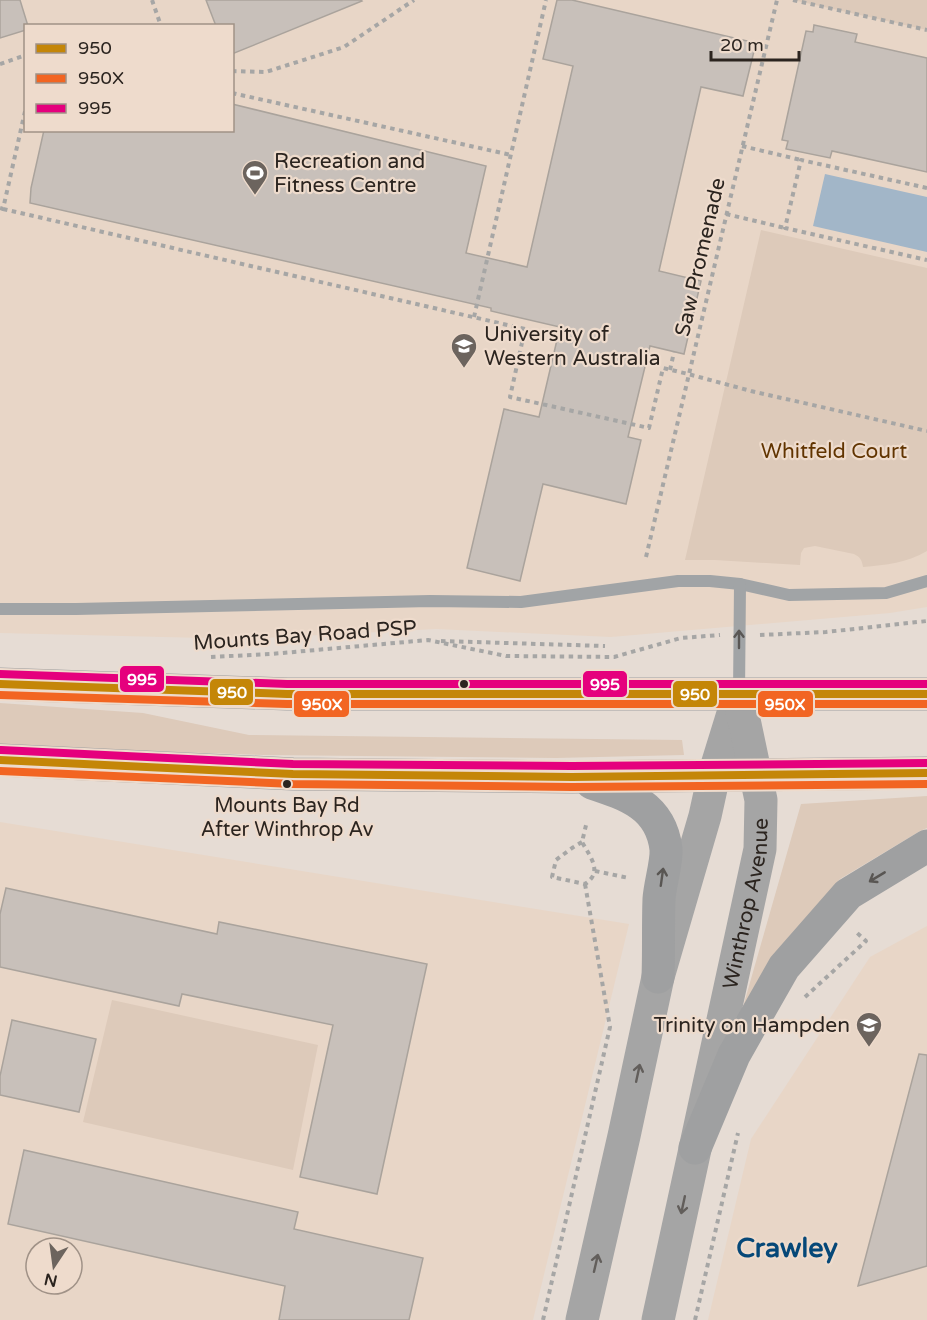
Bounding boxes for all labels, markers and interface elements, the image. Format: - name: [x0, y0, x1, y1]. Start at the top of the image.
- legend: [24, 24, 234, 132]
- scale bar: [711, 24, 800, 62]
- text: 20 m: [720, 34, 764, 56]
- text: 950: [78, 37, 112, 59]
- text: 950X: [78, 67, 124, 89]
- text: 995: [78, 97, 112, 119]
- place label: Recreation and Fitness Centre: [274, 149, 425, 198]
- sports icon: Recreation and Fitness Centre: [240, 158, 270, 196]
- street label: Saw Promenade: [670, 175, 731, 339]
- place label: University of Western Australia: [484, 322, 661, 371]
- school or university icon: University of Western Australia: [449, 331, 479, 369]
- park label: Whitfeld Court: [761, 439, 907, 464]
- street label: Mounts Bay Road PSP: [192, 615, 418, 656]
- one-way arrow: [733, 630, 745, 650]
- line badge: 995: [119, 665, 165, 693]
- text: 995: [127, 670, 157, 690]
- line badge: 995: [582, 670, 628, 698]
- text: 995: [590, 675, 620, 695]
- line badge: 950: [209, 678, 254, 706]
- unlabelled marker: [458, 678, 470, 690]
- line badge: 950: [672, 680, 718, 708]
- text: 950: [217, 683, 247, 703]
- text: 950: [680, 685, 710, 705]
- line badge: 950X: [293, 690, 350, 718]
- line badge: 950X: [757, 690, 814, 718]
- text: 950X: [302, 695, 343, 715]
- text: 950X: [765, 695, 806, 715]
- marker: Mounts Bay Rd After Winthrop Av: [281, 778, 293, 790]
- place label: Mounts Bay Rd After Winthrop Av: [201, 794, 374, 842]
- street label: Winthrop Avenue: [718, 818, 774, 991]
- one-way arrow: [657, 868, 668, 887]
- one-way arrow: [869, 871, 886, 883]
- school or university icon: Trinity on Hampden: [854, 1010, 884, 1048]
- place label: Trinity on Hampden: [653, 1013, 850, 1038]
- one-way arrow: [633, 1063, 644, 1083]
- one-way arrow: [677, 1195, 688, 1214]
- district label: Crawley: [736, 1232, 838, 1265]
- north arrow: [24, 1236, 84, 1296]
- one-way arrow: [590, 1254, 602, 1273]
- text: N: [42, 1268, 59, 1291]

